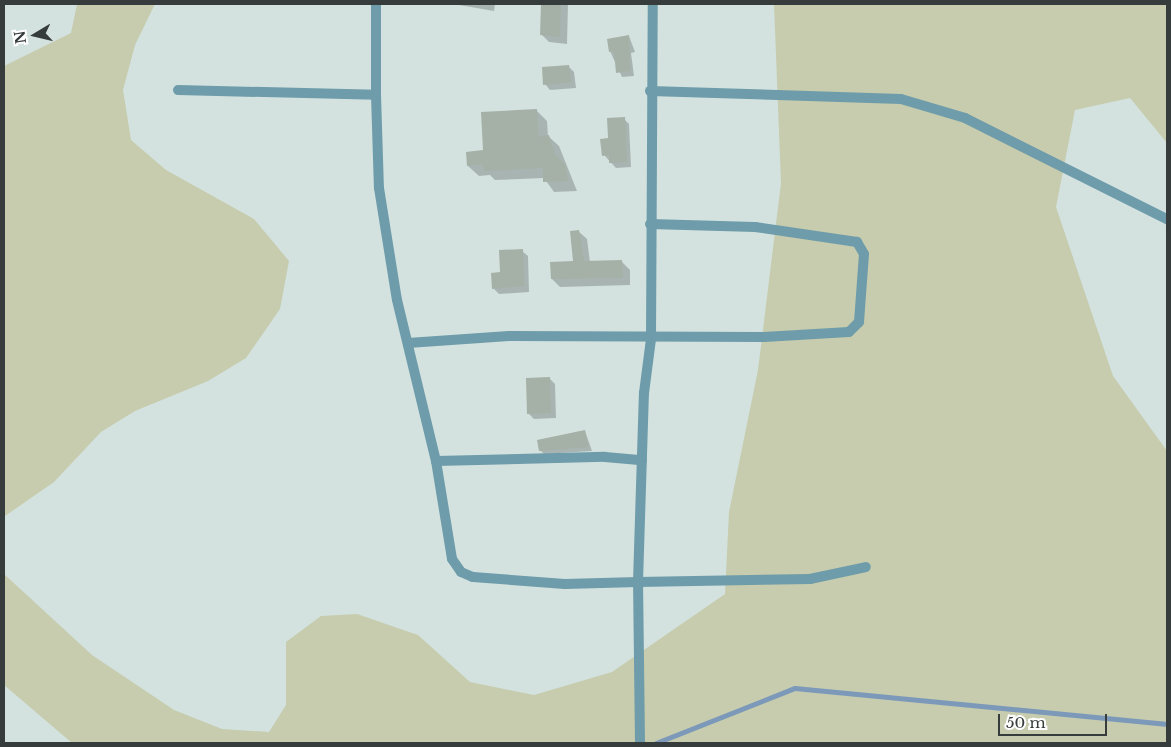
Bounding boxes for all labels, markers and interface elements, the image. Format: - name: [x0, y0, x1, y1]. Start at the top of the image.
- north arrow: [10, 10, 60, 60]
- text: N: [10, 29, 30, 45]
- scale bar: [1001, 704, 1110, 736]
- text: 50 m: [1006, 713, 1046, 732]

